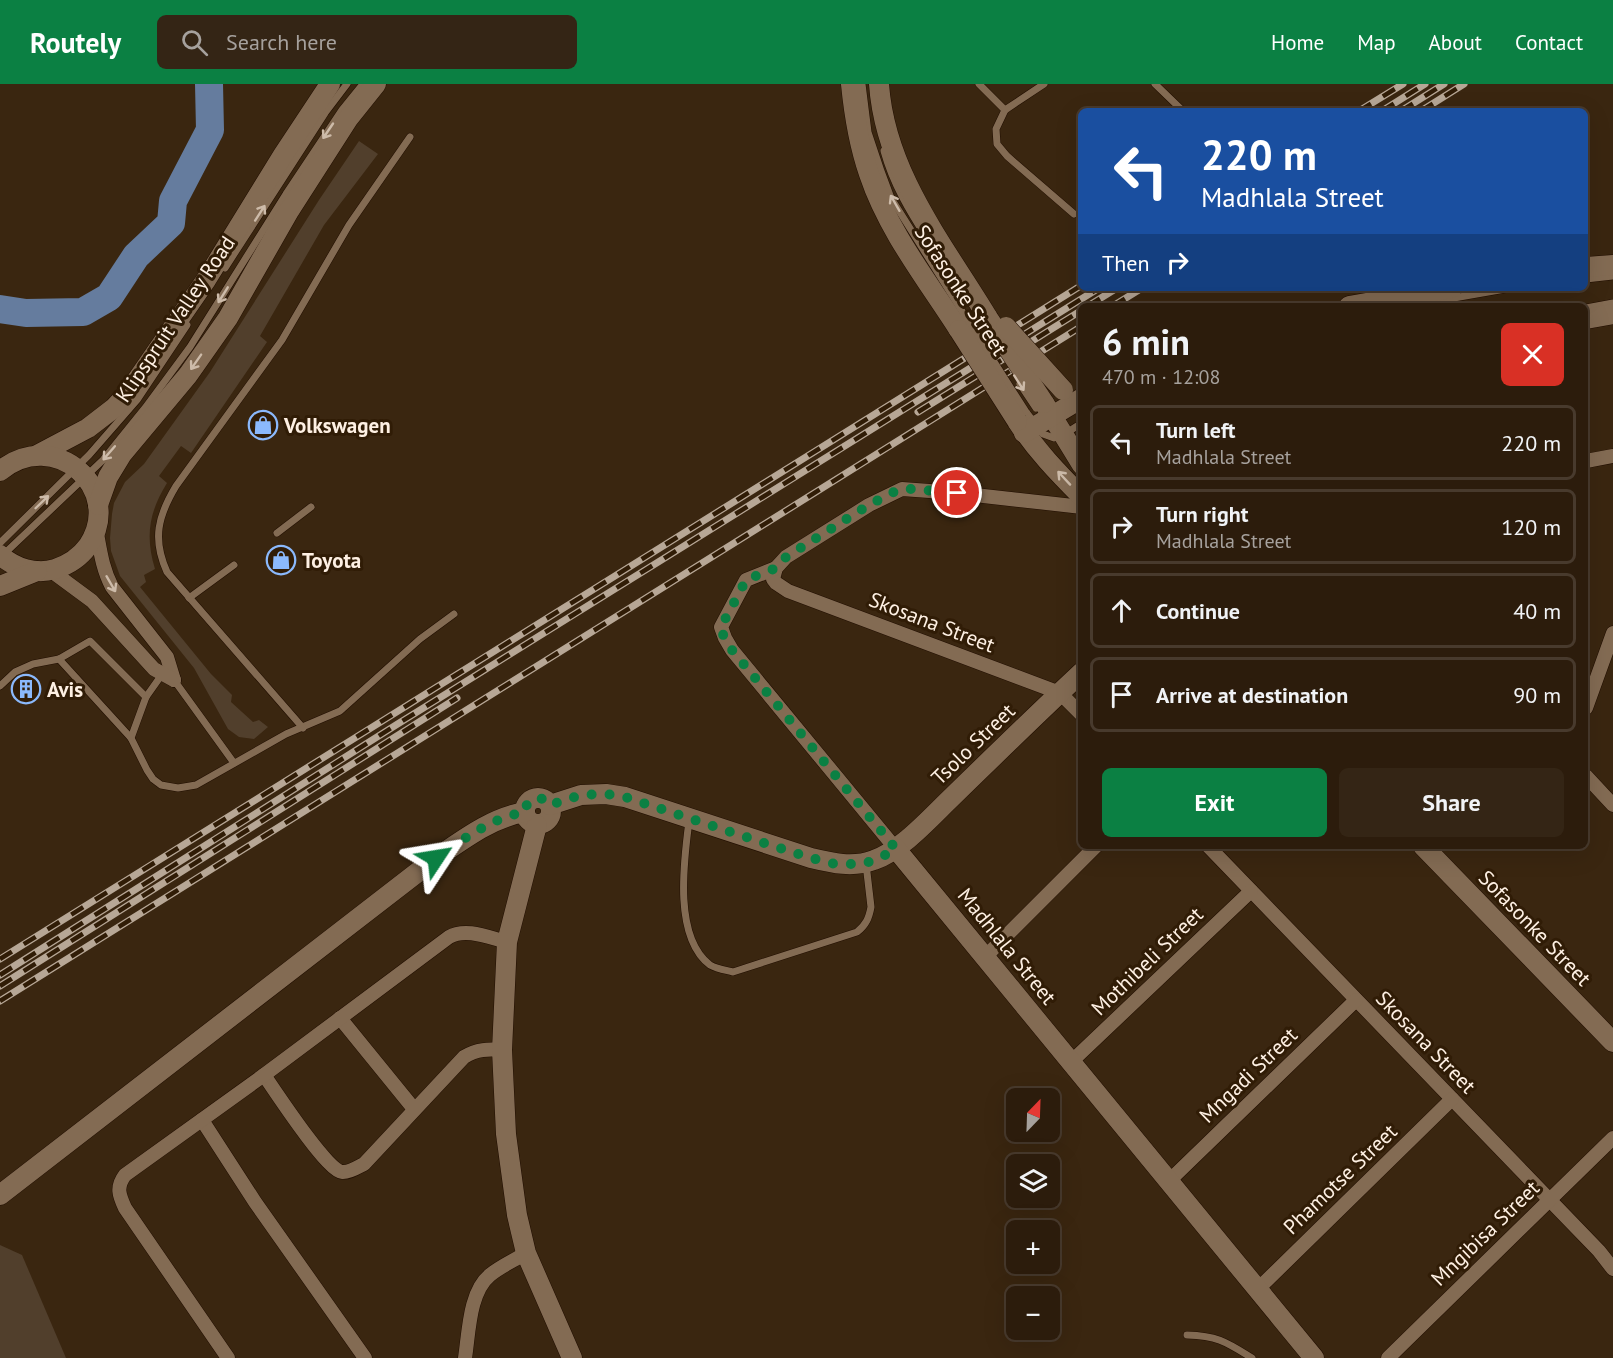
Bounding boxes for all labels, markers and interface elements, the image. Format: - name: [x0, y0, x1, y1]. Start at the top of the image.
- search box: [157, 15, 577, 69]
- text: Routely: [30, 24, 121, 61]
- icon: search: [178, 26, 211, 59]
- text: Search here: [226, 28, 337, 56]
- text: Home: [1271, 29, 1324, 56]
- text: Map: [1357, 29, 1396, 56]
- text: About: [1429, 29, 1482, 56]
- text: Contact: [1515, 29, 1583, 56]
- one-way arrow: [322, 122, 334, 139]
- text: 220 m: [1201, 127, 1317, 182]
- icon: left: [1102, 132, 1180, 210]
- text: Madhlala Street: [1201, 180, 1384, 214]
- one-way arrow: [888, 195, 900, 212]
- one-way arrow: [254, 206, 266, 222]
- street label: Sofasonke Street: [909, 220, 1013, 360]
- street label: Klipspruit Valley Road: [109, 231, 241, 407]
- icon: right: [1161, 246, 1194, 279]
- text: Then: [1102, 249, 1149, 277]
- one-way arrow: [217, 286, 229, 303]
- text: 6 min: [1102, 318, 1190, 365]
- button: close: [1501, 323, 1564, 386]
- one-way arrow: [190, 354, 203, 370]
- text: 470 m · 12:08: [1102, 364, 1220, 390]
- one-way arrow: [1013, 374, 1025, 390]
- shop icon: Volkswagen: [247, 409, 279, 441]
- place label: Volkswagen: [283, 412, 391, 439]
- text: Turn left: [1156, 416, 1236, 444]
- icon: left: [1105, 426, 1138, 459]
- text: 220 m: [1501, 429, 1561, 457]
- text: Madhlala Street: [1156, 444, 1291, 470]
- one-way arrow: [102, 445, 116, 460]
- pin: [931, 467, 982, 518]
- one-way arrow: [1057, 471, 1071, 486]
- icon: arrive: [940, 476, 973, 509]
- one-way arrow: [34, 495, 49, 509]
- text: Turn right: [1156, 500, 1248, 528]
- icon: right: [1105, 510, 1138, 543]
- text: 120 m: [1501, 513, 1561, 541]
- text: Madhlala Street: [1156, 528, 1291, 554]
- shop icon: Toyota: [265, 544, 297, 576]
- place label: Toyota: [302, 547, 361, 574]
- one-way arrow: [105, 575, 117, 592]
- street label: Skosana Street: [865, 586, 999, 658]
- icon: ahead: [1105, 594, 1138, 627]
- text: Continue: [1156, 597, 1240, 625]
- text: 40 m: [1513, 597, 1561, 625]
- building icon: Avis: [10, 673, 42, 705]
- place label: Avis: [47, 676, 83, 703]
- icon: arrive: [1105, 678, 1138, 711]
- text: Arrive at destination: [1156, 681, 1348, 709]
- text: 90 m: [1513, 681, 1561, 709]
- street label: Tsolo Street: [925, 697, 1021, 791]
- button: Exit: [1102, 768, 1327, 837]
- button: Share: [1339, 768, 1564, 837]
- position arrow: [404, 826, 468, 890]
- street label: Sofasonke Street: [1473, 864, 1597, 992]
- street label: Madhlala Street: [952, 882, 1062, 1010]
- street label: Mothibeli Street: [1085, 901, 1209, 1021]
- street label: Skosana Street: [1370, 985, 1482, 1099]
- street label: Mngadi Street: [1193, 1022, 1303, 1128]
- north arrow: [1006, 1088, 1060, 1142]
- map controls: [1006, 1088, 1060, 1340]
- street label: Phamotse Street: [1277, 1118, 1403, 1240]
- button: layers: [1006, 1154, 1060, 1208]
- street label: Mngibisa Street: [1425, 1175, 1545, 1291]
- button: +: [1006, 1220, 1060, 1274]
- button: −: [1006, 1286, 1060, 1340]

